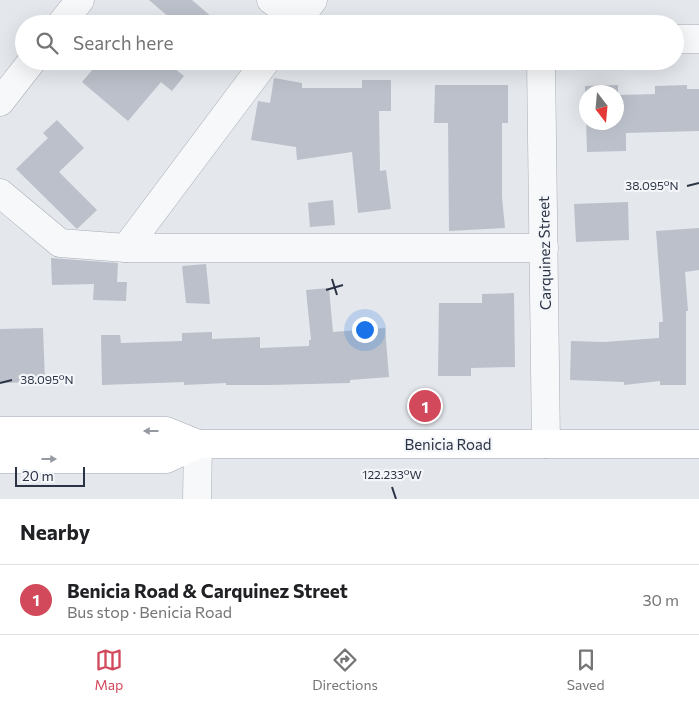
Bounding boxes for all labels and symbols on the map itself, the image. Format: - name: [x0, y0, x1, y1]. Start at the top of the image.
- north arrow: [579, 85, 624, 130]
- text: 38.095°N: [625, 178, 679, 192]
- street label: Carquinez Street: [534, 196, 554, 310]
- your location: [352, 317, 378, 343]
- text: 38.095°N: [20, 372, 74, 386]
- pin: 1: [409, 387, 441, 425]
- one-way arrow: [143, 427, 159, 435]
- street label: Benicia Road: [404, 435, 492, 453]
- one-way arrow: [41, 455, 57, 463]
- scale bar: [15, 464, 85, 487]
- text: 122.233°W: [362, 467, 422, 481]

